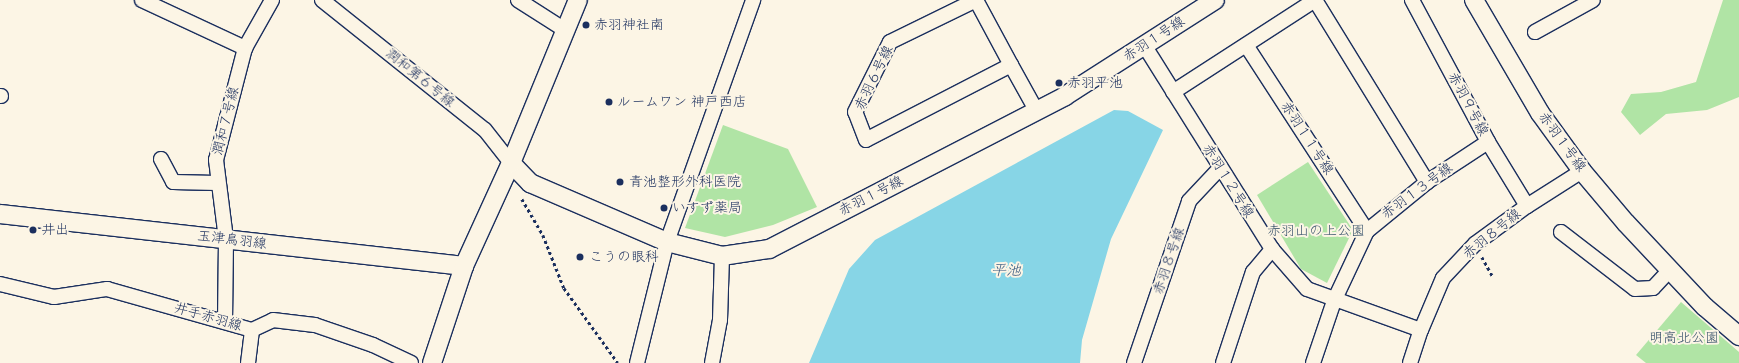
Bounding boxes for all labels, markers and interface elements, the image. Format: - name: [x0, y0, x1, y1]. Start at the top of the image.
- street label: 赤羽１号線: [1120, 13, 1188, 65]
- place label: 赤羽神社南: [594, 17, 664, 33]
- marker: 赤羽神社南: [581, 20, 591, 30]
- street label: 赤羽６号線: [851, 43, 897, 113]
- street label: 潤和第６号線: [382, 45, 458, 111]
- street label: 赤羽９号線: [1444, 69, 1492, 139]
- place label: 赤羽平池: [1067, 75, 1123, 91]
- marker: 赤羽平池: [1054, 78, 1064, 88]
- street label: 潤和７号線: [209, 85, 243, 157]
- place label: ルームワン 神戸西店: [617, 94, 747, 110]
- marker: ルームワン 神戸西店: [604, 97, 614, 107]
- street label: 赤羽１１号線: [1277, 98, 1337, 178]
- street label: 赤羽１号線: [1535, 109, 1589, 175]
- street label: 赤羽１２号線: [1199, 141, 1257, 221]
- street label: 赤羽１３号線: [1378, 160, 1456, 222]
- street label: 赤羽１号線: [836, 173, 906, 219]
- place label: 青池整形外科医院: [629, 174, 741, 190]
- marker: 青池整形外科医院: [614, 176, 626, 188]
- place label: いすず薬局: [672, 200, 742, 216]
- marker: いすず薬局: [659, 203, 669, 213]
- street label: 赤羽８号線: [1460, 205, 1524, 263]
- place label: 井出: [41, 222, 69, 238]
- park label: 赤羽山の上公園: [1267, 223, 1365, 239]
- marker: 井出: [28, 225, 38, 235]
- street label: 赤羽８号線: [1150, 225, 1188, 297]
- street label: 玉津鳥羽線: [196, 227, 268, 253]
- place label: こうの眼科: [589, 249, 659, 265]
- marker: こうの眼科: [574, 251, 586, 263]
- water label: 平池: [991, 263, 1021, 281]
- street label: 井手赤羽線: [172, 299, 244, 335]
- park label: 明高北公園: [1649, 330, 1719, 346]

